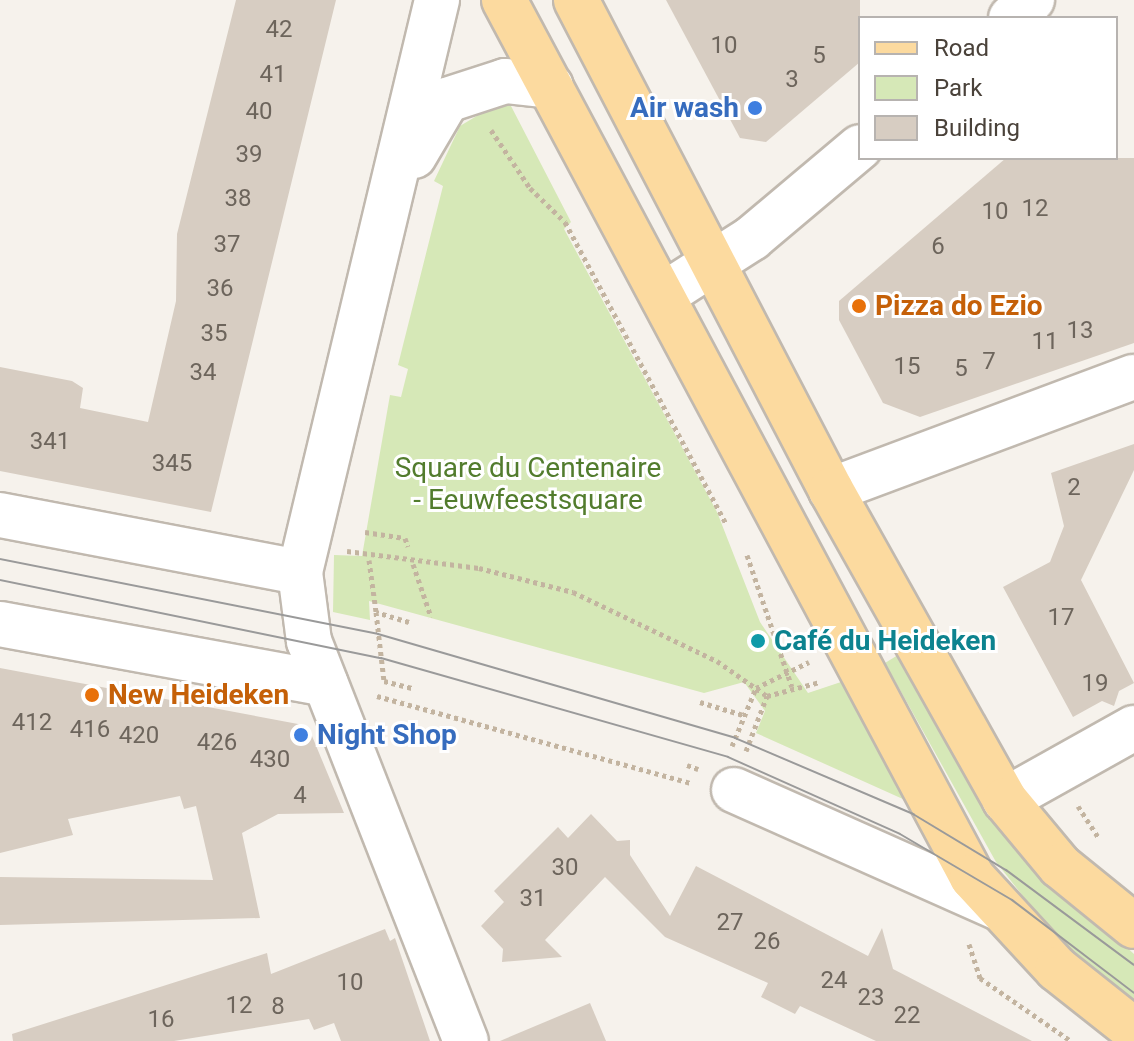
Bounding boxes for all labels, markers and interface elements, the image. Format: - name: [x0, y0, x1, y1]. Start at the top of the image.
- house number: 42: [266, 16, 292, 44]
- legend: [858, 16, 1118, 160]
- house number: 10: [711, 32, 737, 60]
- text: Road: [934, 34, 989, 62]
- house number: 5: [812, 42, 826, 70]
- house number: 41: [260, 61, 286, 89]
- house number: 3: [785, 66, 799, 94]
- text: Park: [934, 74, 982, 102]
- place label: Air wash: [630, 91, 739, 125]
- house number: 40: [246, 98, 272, 126]
- marker: Air wash: [746, 99, 764, 117]
- text: Building: [934, 114, 1020, 142]
- house number: 39: [236, 141, 262, 169]
- house number: 38: [225, 185, 251, 213]
- house number: 12: [1022, 195, 1048, 223]
- house number: 10: [982, 198, 1008, 226]
- house number: 37: [214, 231, 240, 259]
- house number: 6: [931, 233, 945, 261]
- house number: 36: [207, 275, 233, 303]
- place label: Pizza do Ezio: [875, 289, 1043, 323]
- marker: Pizza do Ezio: [850, 297, 868, 315]
- house number: 13: [1067, 317, 1093, 345]
- house number: 35: [201, 320, 227, 348]
- house number: 11: [1032, 328, 1058, 356]
- house number: 7: [982, 348, 996, 376]
- house number: 15: [894, 353, 920, 381]
- house number: 5: [954, 355, 968, 383]
- house number: 34: [190, 359, 216, 387]
- house number: 341: [30, 428, 70, 456]
- house number: 345: [152, 450, 192, 478]
- park label: Square du Centenaire - Eeuwfeestsquare: [395, 451, 661, 517]
- house number: 2: [1067, 474, 1081, 502]
- house number: 17: [1048, 604, 1074, 632]
- place label: Café du Heideken: [774, 624, 996, 658]
- marker: Café du Heideken: [749, 632, 767, 650]
- house number: 19: [1082, 670, 1108, 698]
- place label: New Heideken: [108, 678, 289, 712]
- marker: New Heideken: [83, 686, 101, 704]
- house number: 412: [12, 709, 52, 737]
- house number: 416: [70, 716, 110, 744]
- place label: Night Shop: [317, 718, 457, 752]
- house number: 420: [119, 722, 159, 750]
- marker: Night Shop: [292, 726, 310, 744]
- house number: 426: [197, 729, 237, 757]
- house number: 430: [250, 746, 290, 774]
- house number: 4: [293, 782, 307, 810]
- house number: 30: [552, 854, 578, 882]
- house number: 31: [520, 885, 546, 913]
- house number: 27: [717, 909, 743, 937]
- house number: 26: [754, 928, 780, 956]
- house number: 24: [821, 967, 847, 995]
- house number: 10: [337, 969, 363, 997]
- house number: 23: [858, 984, 884, 1012]
- house number: 12: [226, 992, 252, 1020]
- house number: 8: [271, 993, 285, 1021]
- house number: 22: [894, 1002, 920, 1030]
- house number: 16: [148, 1006, 174, 1034]

